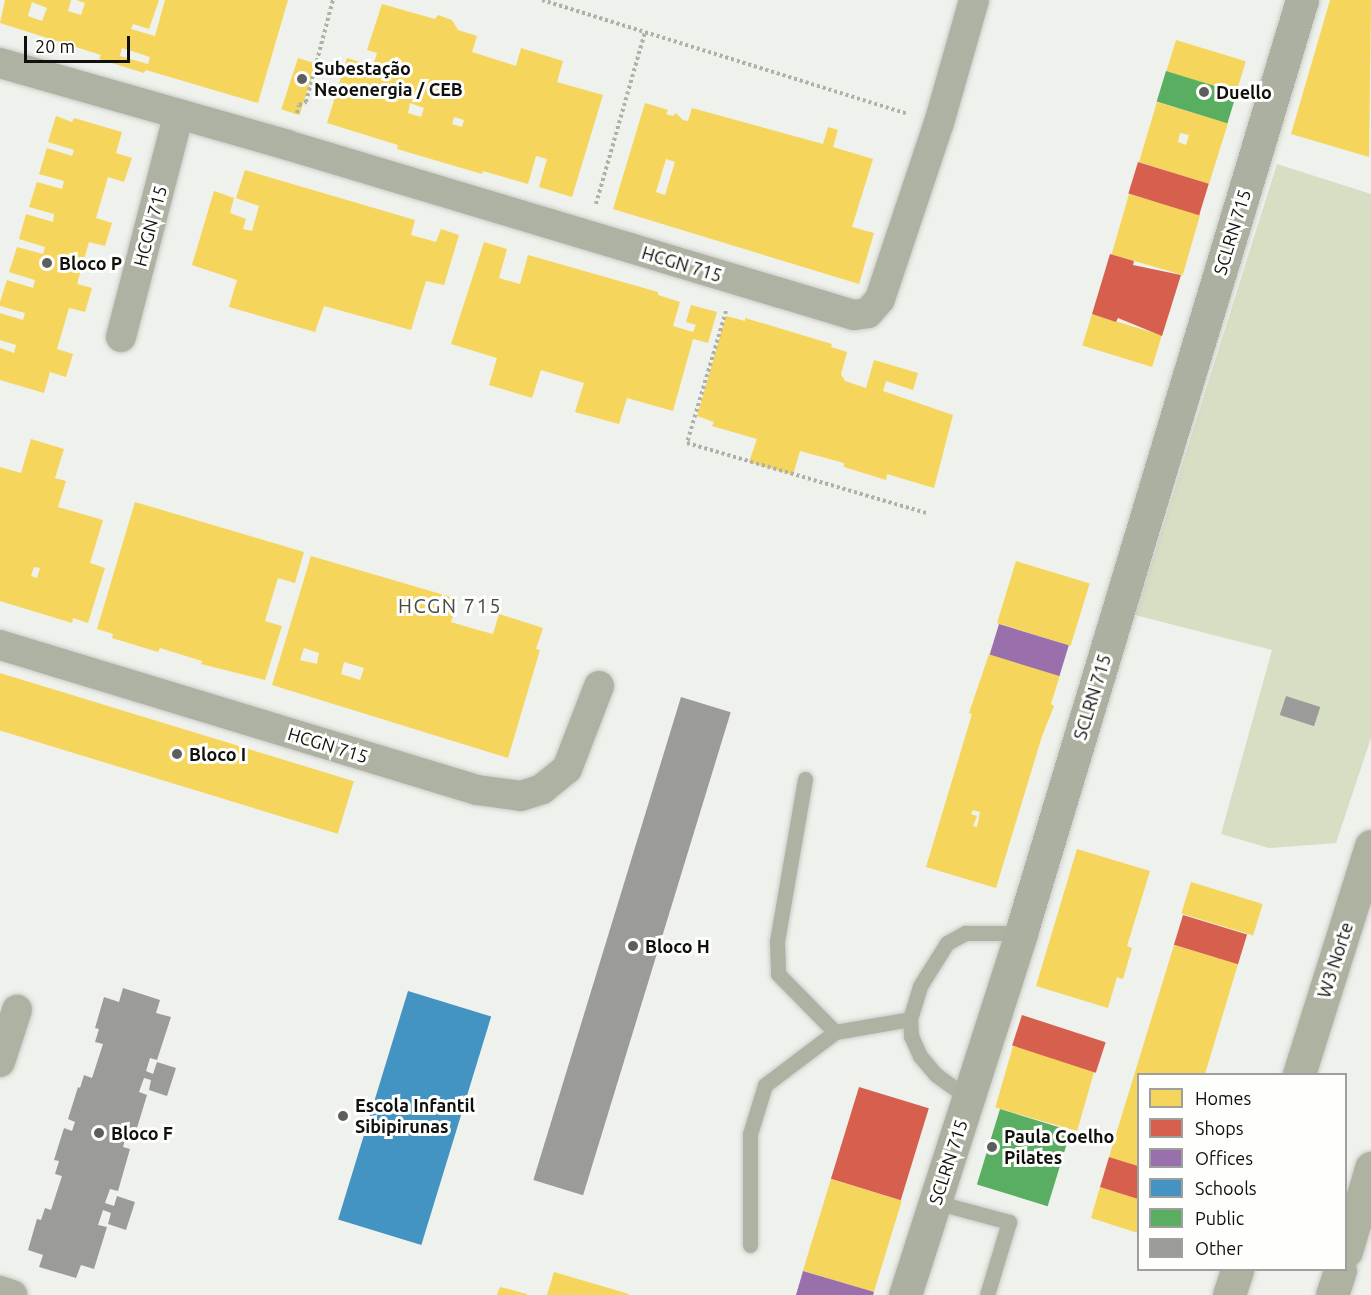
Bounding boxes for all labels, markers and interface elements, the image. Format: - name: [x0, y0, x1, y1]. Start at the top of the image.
- scale bar: [27, 24, 134, 62]
- text: 20 m: [35, 36, 75, 56]
- place label: Subestação Neoenergia / CEB: [314, 58, 463, 100]
- marker: Subestação Neoenergia / CEB: [295, 72, 309, 86]
- place label: Duello: [1216, 81, 1272, 103]
- marker: Duello: [1197, 85, 1211, 99]
- street label: HCGN 715: [129, 183, 171, 269]
- street label: SCLRN 715: [1209, 187, 1255, 277]
- street label: HCGN 715: [639, 242, 725, 286]
- place label: Bloco P: [59, 252, 122, 274]
- marker: Bloco P: [40, 256, 54, 270]
- district label: HCGN 715: [398, 593, 502, 617]
- street label: SCLRN 715: [1069, 652, 1115, 742]
- street label: HCGN 715: [285, 723, 371, 767]
- place label: Bloco I: [189, 743, 246, 765]
- marker: Bloco I: [170, 747, 184, 761]
- street label: W3 Norte: [1313, 920, 1357, 1000]
- place label: Bloco H: [645, 935, 710, 957]
- marker: Bloco H: [626, 939, 640, 953]
- legend: [1137, 1073, 1347, 1271]
- text: Homes: [1195, 1088, 1251, 1108]
- place label: Escola Infantil Sibipirunas: [355, 1095, 475, 1138]
- marker: Escola Infantil Sibipirunas: [336, 1109, 350, 1123]
- street label: SCLRN 715: [924, 1117, 972, 1207]
- text: Shops: [1195, 1118, 1244, 1138]
- place label: Bloco F: [111, 1122, 173, 1144]
- marker: Bloco F: [92, 1126, 106, 1140]
- place label: Paula Coelho Pilates: [1004, 1126, 1114, 1168]
- marker: Paula Coelho Pilates: [985, 1140, 999, 1154]
- text: Offices: [1195, 1148, 1253, 1168]
- text: Schools: [1195, 1178, 1257, 1198]
- text: Public: [1195, 1208, 1244, 1228]
- text: Other: [1195, 1238, 1243, 1258]

